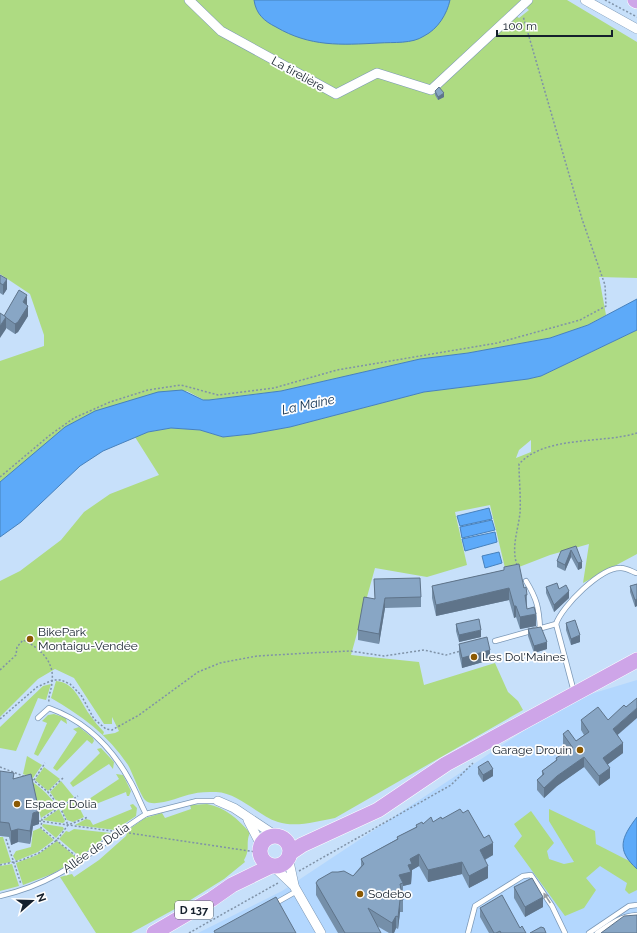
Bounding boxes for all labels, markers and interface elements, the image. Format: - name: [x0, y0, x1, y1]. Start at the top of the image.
- scale bar: [497, 12, 612, 38]
- text: 100 m: [503, 19, 537, 33]
- street label: La tirelière: [269, 54, 327, 94]
- water label: La Maine: [280, 392, 336, 417]
- place label: BikePark Montaigu-Vendée: [38, 625, 138, 653]
- marker: BikePark Montaigu-Vendée: [25, 634, 35, 644]
- place label: Les Dol'Maines: [482, 650, 566, 664]
- marker: Les Dol'Maines: [469, 652, 479, 662]
- place label: Garage Drouin: [492, 743, 572, 757]
- marker: Garage Drouin: [575, 745, 585, 755]
- place label: Espace Dolia: [25, 797, 97, 811]
- marker: Espace Dolia: [12, 799, 22, 809]
- street label: Allée de Dolia: [60, 820, 132, 876]
- north arrow: [12, 881, 52, 921]
- place label: Sodebo: [368, 887, 411, 901]
- marker: Sodebo: [355, 889, 365, 899]
- text: N: [33, 892, 48, 904]
- one-way arrow: [543, 893, 551, 903]
- road number: D 137: [175, 901, 213, 919]

